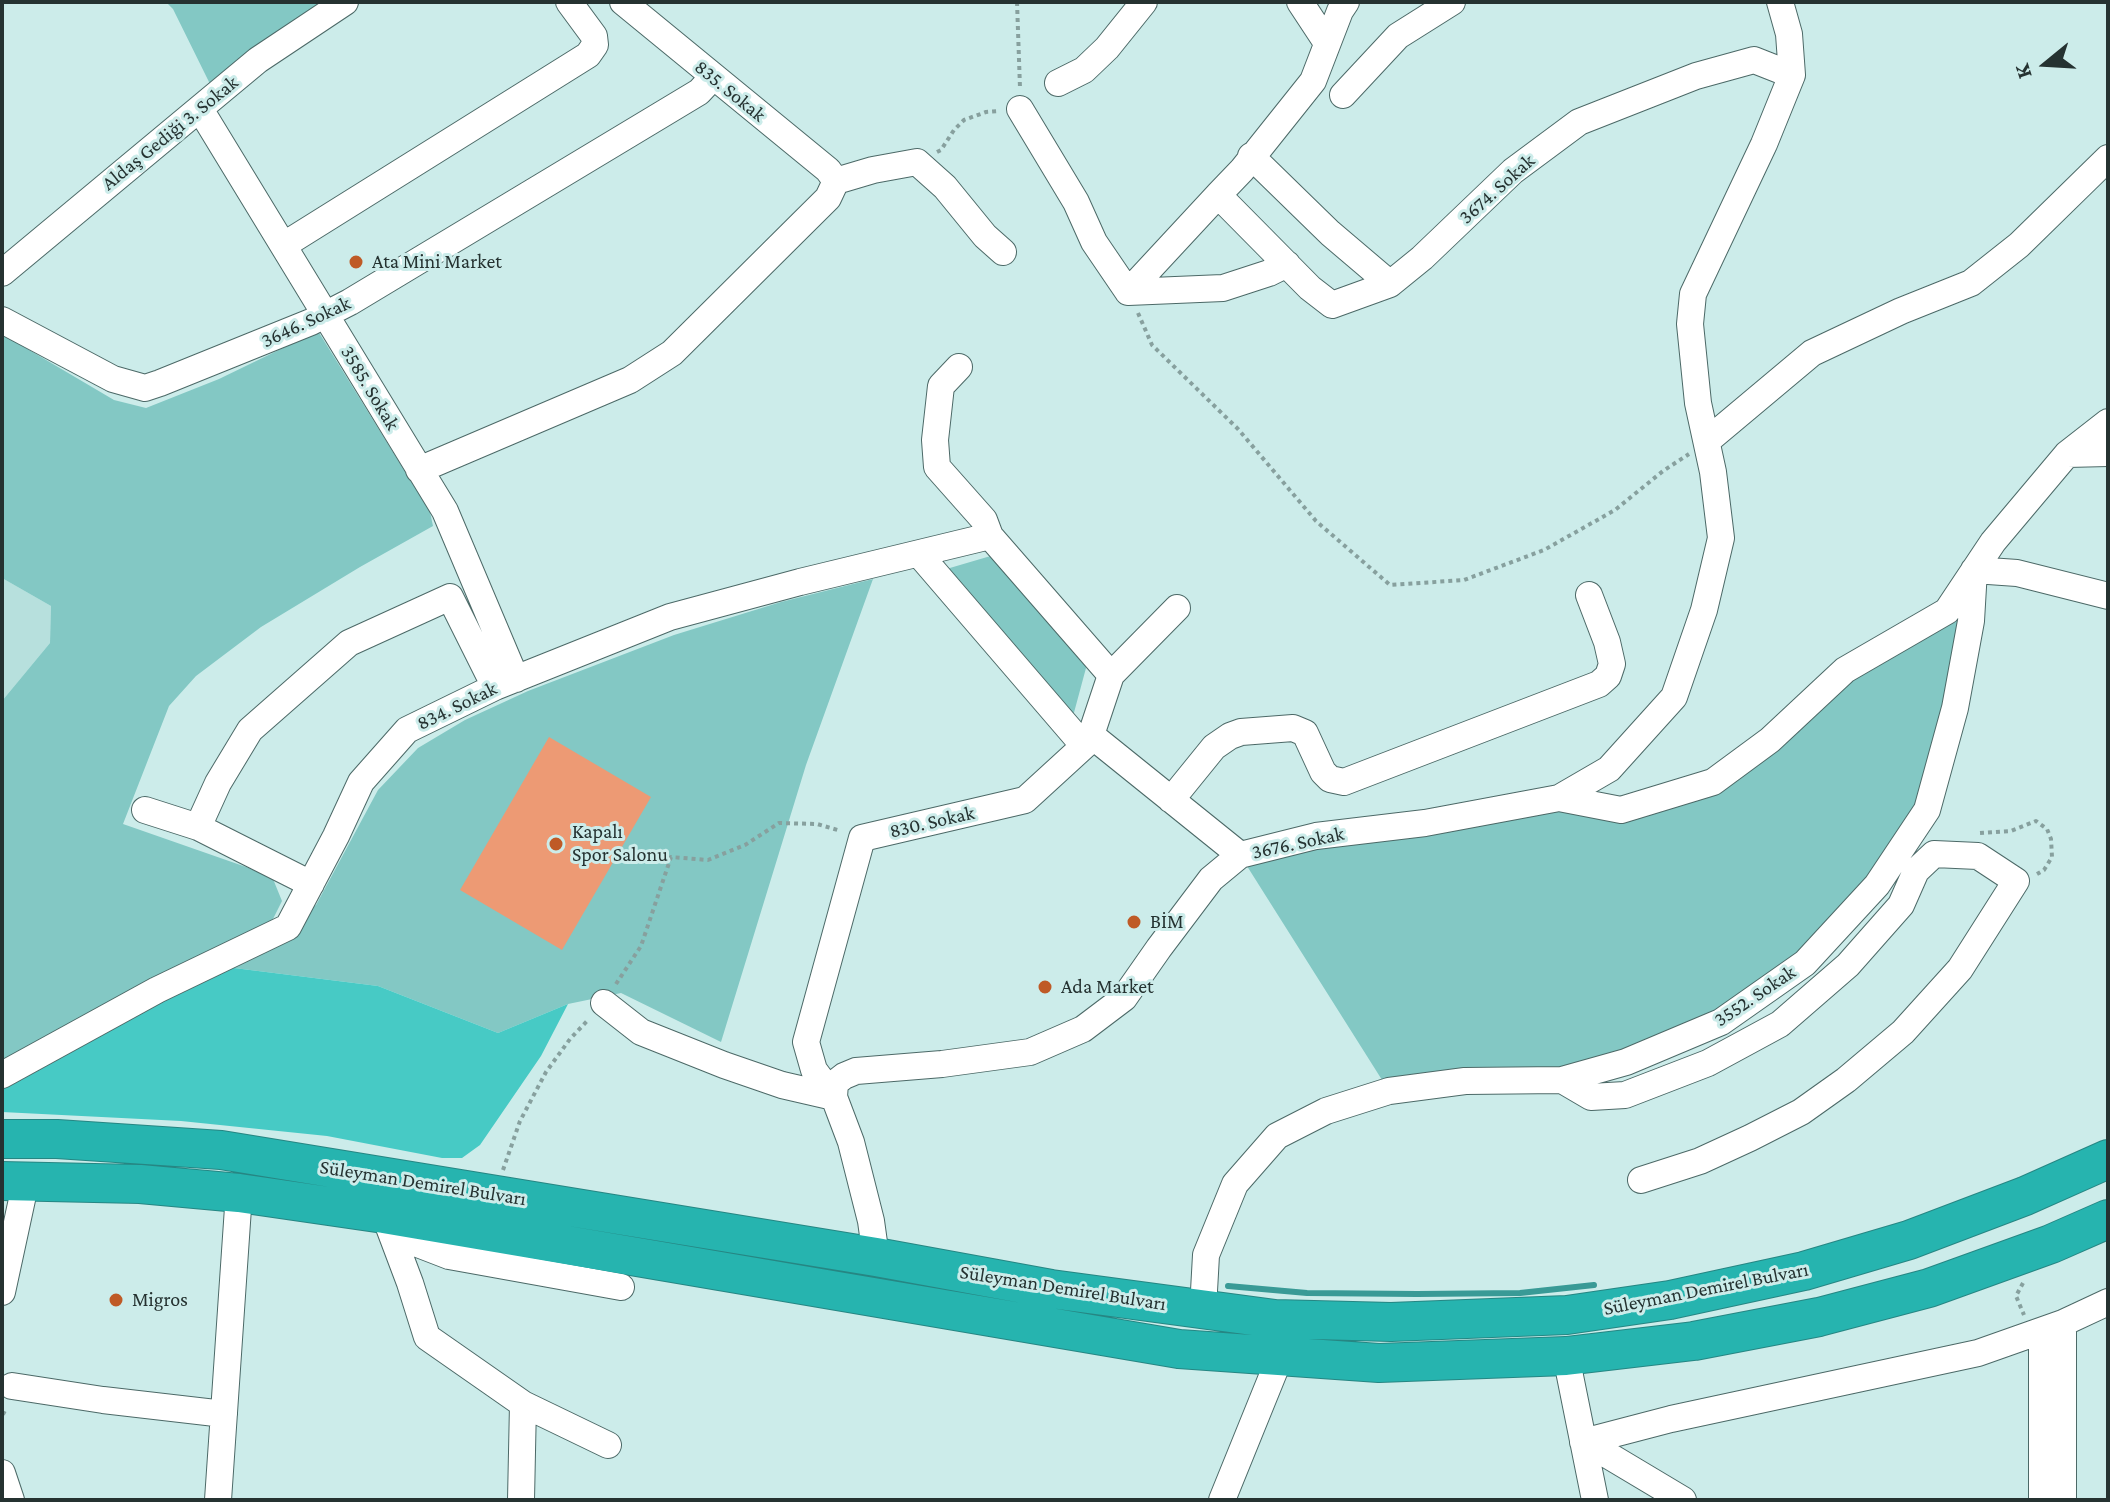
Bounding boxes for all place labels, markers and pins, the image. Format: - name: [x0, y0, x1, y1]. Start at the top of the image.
- place label: Ata Mini Market: [372, 250, 502, 274]
- marker: Ata Mini Market: [347, 253, 365, 271]
- place label: Kapalı Spor Salonu: [572, 820, 668, 867]
- marker: Kapalı Spor Salonu: [547, 835, 565, 853]
- place label: BİM: [1150, 910, 1184, 934]
- marker: BİM: [1125, 913, 1143, 931]
- place label: Ada Market: [1061, 975, 1154, 999]
- marker: Ada Market: [1036, 978, 1054, 996]
- place label: Migros: [132, 1288, 188, 1312]
- marker: Migros: [107, 1291, 125, 1309]

